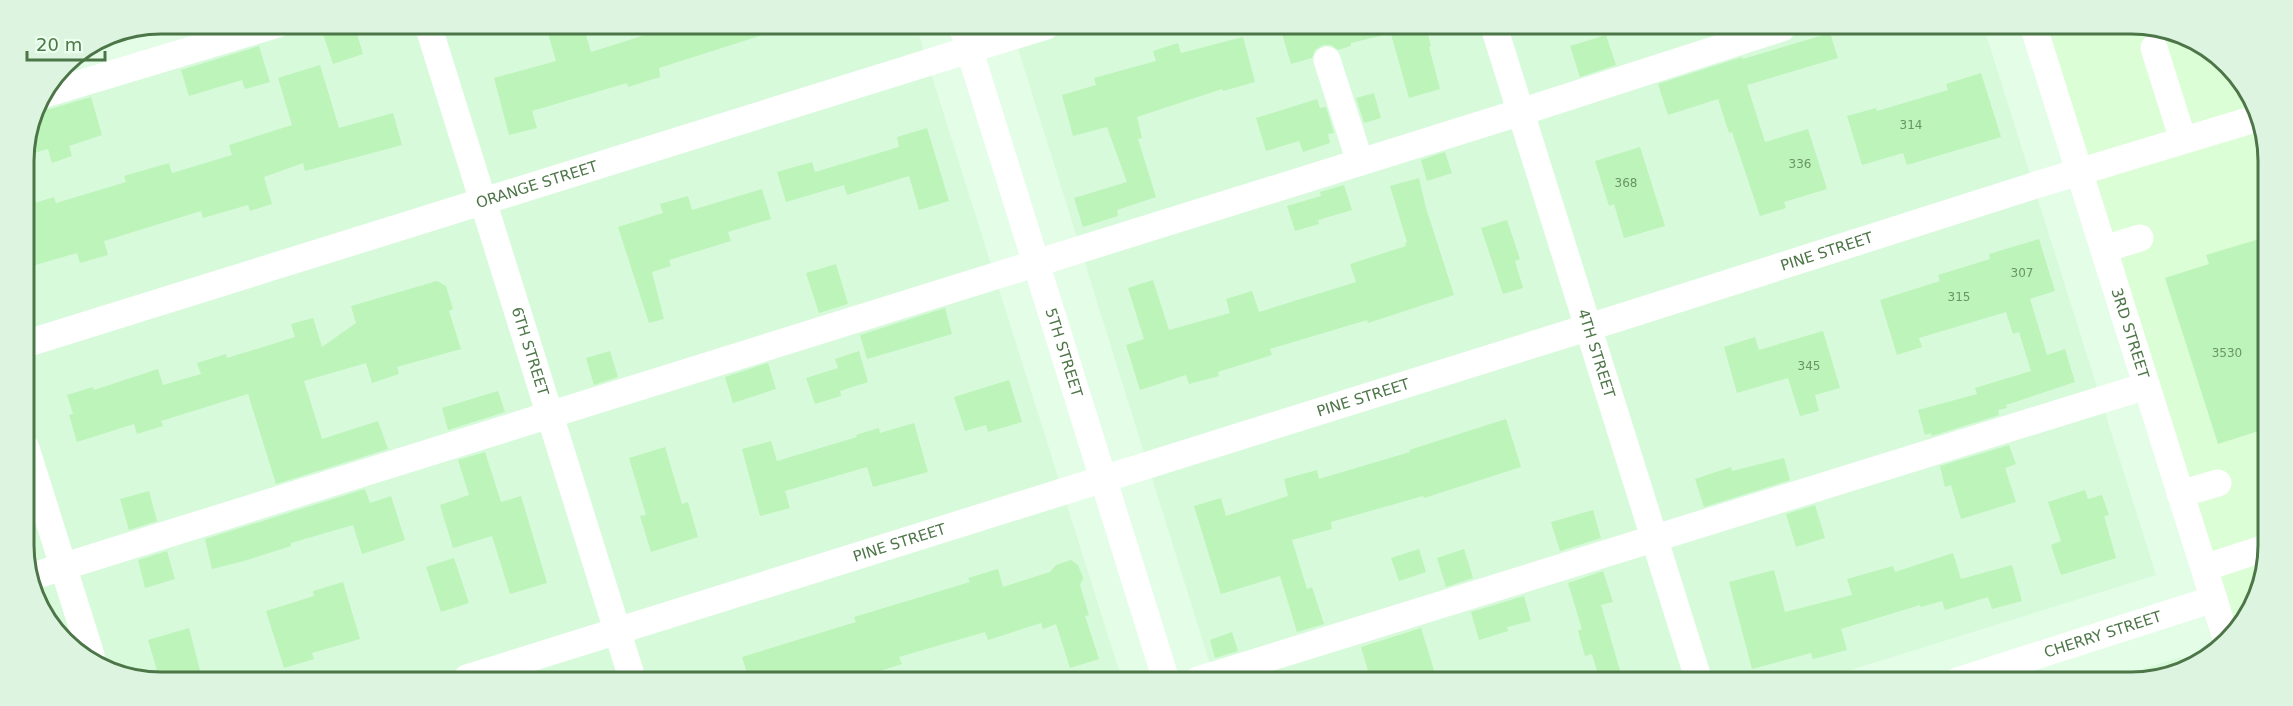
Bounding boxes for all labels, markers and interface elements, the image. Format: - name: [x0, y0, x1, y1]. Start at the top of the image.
- scale bar: [27, 24, 105, 62]
- text: 20 m: [36, 34, 82, 55]
- house number: 314: [1900, 118, 1922, 132]
- street label: ORANGE STREET: [474, 157, 601, 212]
- house number: 336: [1789, 157, 1811, 171]
- house number: 368: [1615, 176, 1637, 190]
- street label: PINE STREET: [1778, 228, 1876, 275]
- house number: 307: [2011, 266, 2033, 280]
- street label: 3RD STREET: [2107, 286, 2153, 381]
- house number: 315: [1948, 290, 1970, 304]
- street label: 6TH STREET: [508, 305, 553, 399]
- street label: 5TH STREET: [1042, 306, 1086, 400]
- street label: 4TH STREET: [1574, 307, 1619, 401]
- house number: 3530: [2212, 346, 2242, 360]
- house number: 345: [1798, 359, 1820, 373]
- street label: PINE STREET: [1315, 375, 1413, 421]
- street label: PINE STREET: [851, 520, 949, 566]
- street label: CHERRY STREET: [2042, 607, 2165, 662]

